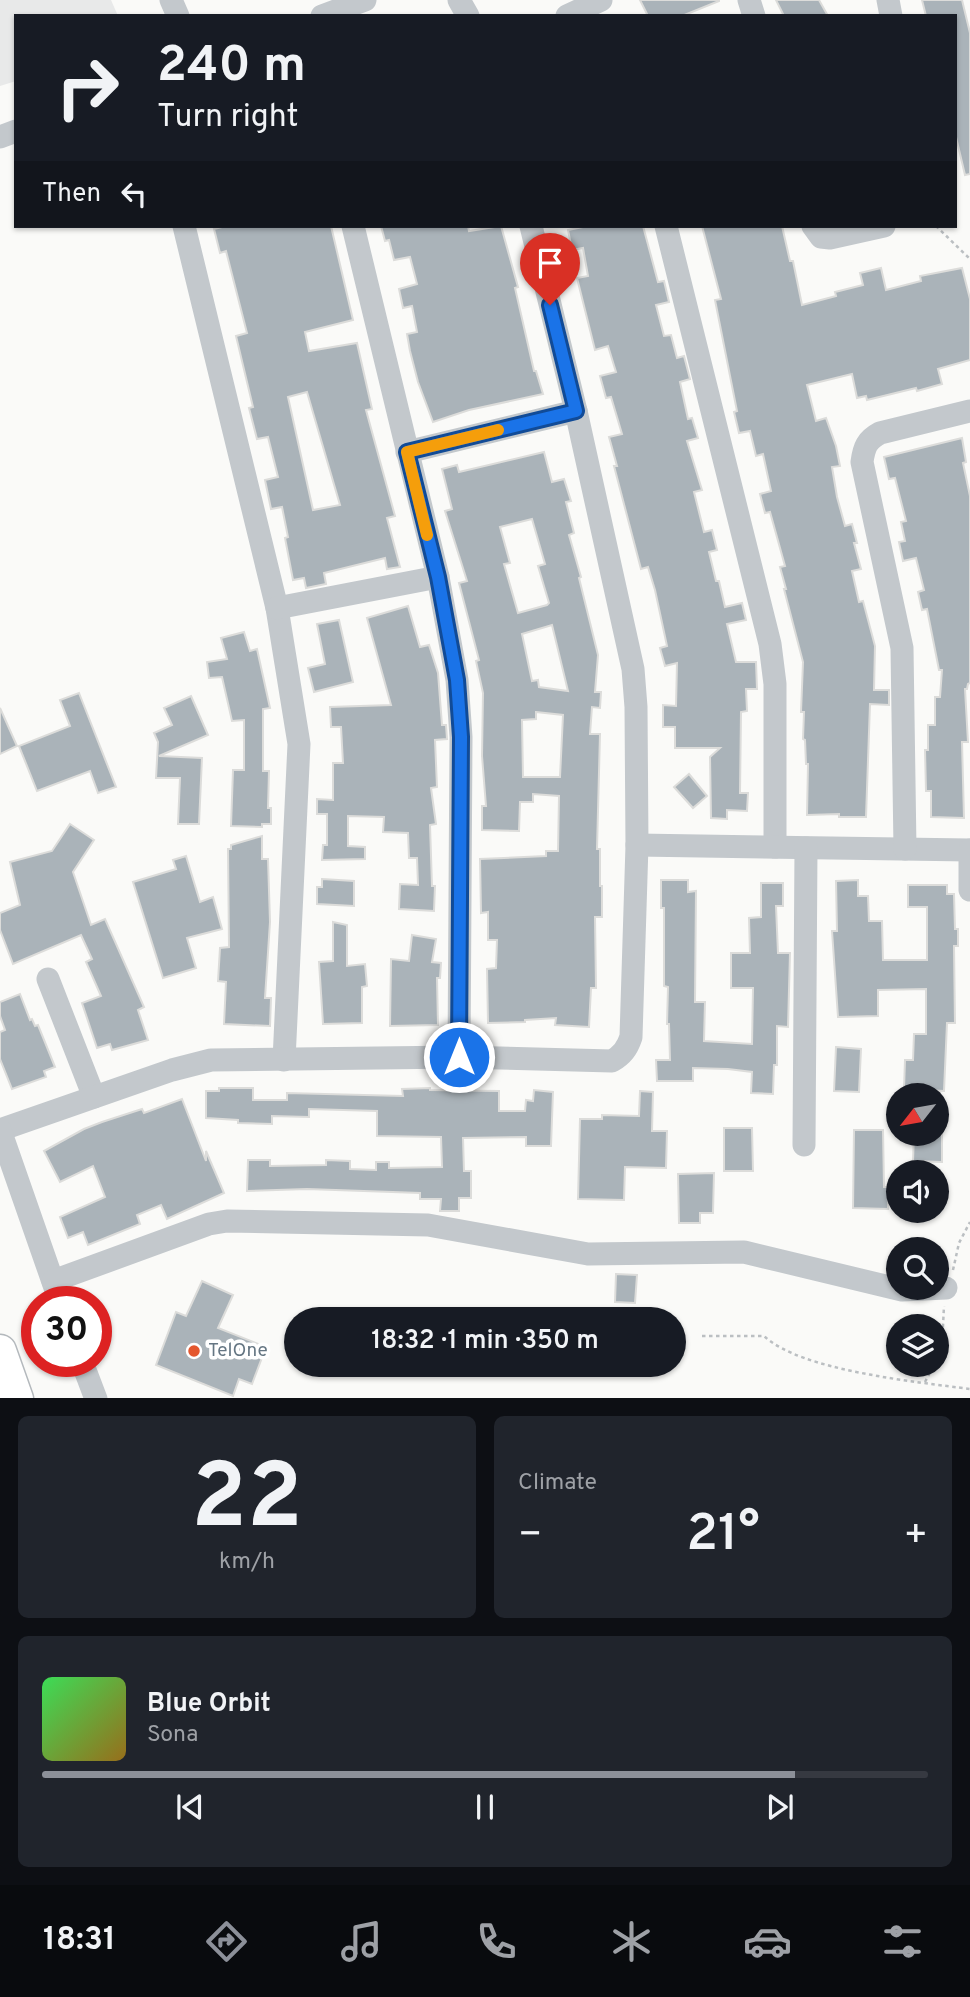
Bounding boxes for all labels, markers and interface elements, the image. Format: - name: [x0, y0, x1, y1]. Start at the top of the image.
- text: 240 m: [157, 37, 306, 99]
- icon: right: [42, 42, 133, 133]
- text: Turn right: [157, 98, 299, 138]
- icon: left: [115, 175, 153, 213]
- text: Then: [42, 178, 101, 211]
- pin: [520, 233, 580, 305]
- icon: arrive: [531, 244, 569, 282]
- position arrow: [422, 1020, 496, 1094]
- north arrow: [886, 1083, 948, 1146]
- map controls: [886, 1083, 949, 1377]
- button: sound: [886, 1160, 949, 1223]
- button: search: [886, 1237, 949, 1300]
- speed limit sign: 30: [21, 1286, 112, 1377]
- button: layers: [886, 1314, 949, 1377]
- text: 18:32 · 1 min · 350 m: [371, 1325, 599, 1358]
- place label: TelOne: [208, 1339, 268, 1363]
- marker: TelOne: [186, 1343, 202, 1359]
- text: 22: [191, 1445, 303, 1560]
- text: Climate: [518, 1469, 597, 1498]
- text: 21°: [686, 1503, 760, 1569]
- text: −: [518, 1512, 543, 1561]
- text: +: [903, 1512, 928, 1561]
- text: km/h: [219, 1548, 275, 1577]
- text: Blue Orbit: [147, 1688, 271, 1721]
- text: Sona: [147, 1721, 198, 1750]
- icon: previous: [171, 1788, 209, 1826]
- icon: pause: [466, 1788, 504, 1826]
- icon: next: [761, 1788, 799, 1826]
- icon: directions: [202, 1917, 251, 1966]
- icon: music: [337, 1917, 386, 1966]
- icon: phone: [472, 1917, 521, 1966]
- icon: climate: [607, 1917, 656, 1966]
- icon: car: [743, 1917, 792, 1966]
- icon: filters: [878, 1917, 927, 1966]
- text: 18:31: [43, 1921, 116, 1961]

